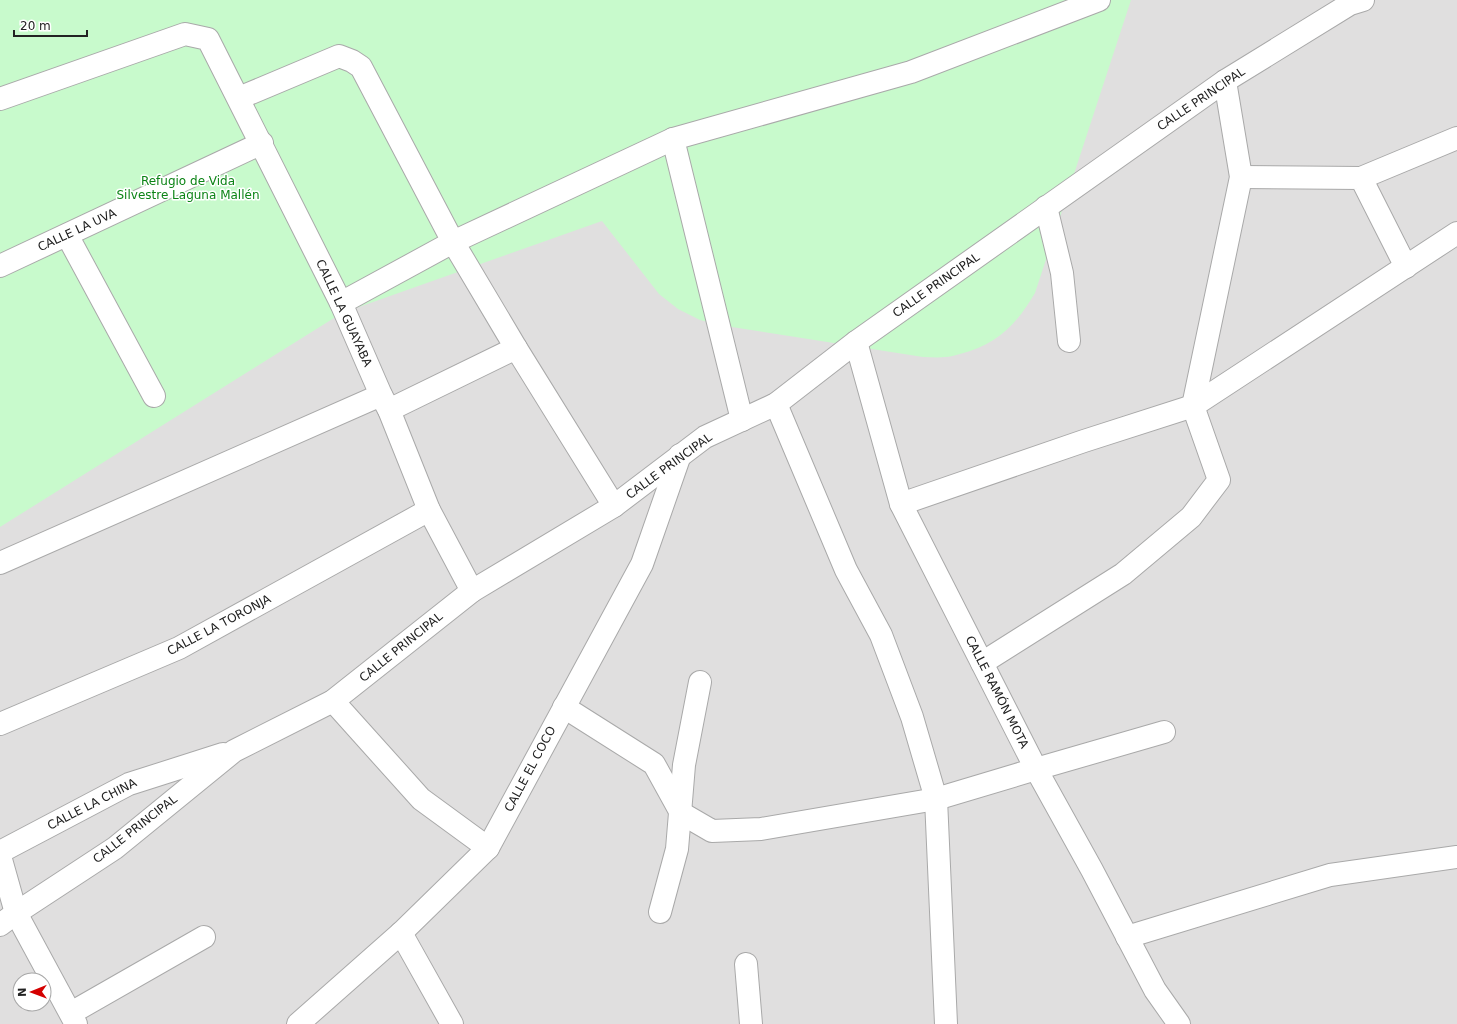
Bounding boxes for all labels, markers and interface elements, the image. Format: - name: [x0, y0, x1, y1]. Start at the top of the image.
- scale bar: [14, 12, 87, 38]
- text: 20 m: [20, 19, 51, 33]
- street label: CALLE PRINCIPAL: [1155, 64, 1248, 134]
- park label: Refugio de Vida Silvestre Laguna Mallén: [117, 174, 260, 202]
- street label: CALLE LA UVA: [36, 205, 119, 254]
- street label: CALLE PRINCIPAL: [890, 250, 982, 320]
- street label: CALLE LA GUAYABA: [313, 257, 375, 370]
- street label: CALLE PRINCIPAL: [623, 430, 715, 502]
- street label: CALLE LA TORONJA: [165, 591, 274, 658]
- street label: CALLE PRINCIPAL: [357, 609, 446, 685]
- street label: CALLE RAMÓN MOTA: [963, 633, 1033, 751]
- street label: CALLE EL COCO: [501, 724, 559, 814]
- street label: CALLE LA CHINA: [45, 775, 140, 833]
- street label: CALLE PRINCIPAL: [90, 792, 180, 866]
- north arrow: [12, 972, 52, 1012]
- text: N: [16, 987, 29, 997]

